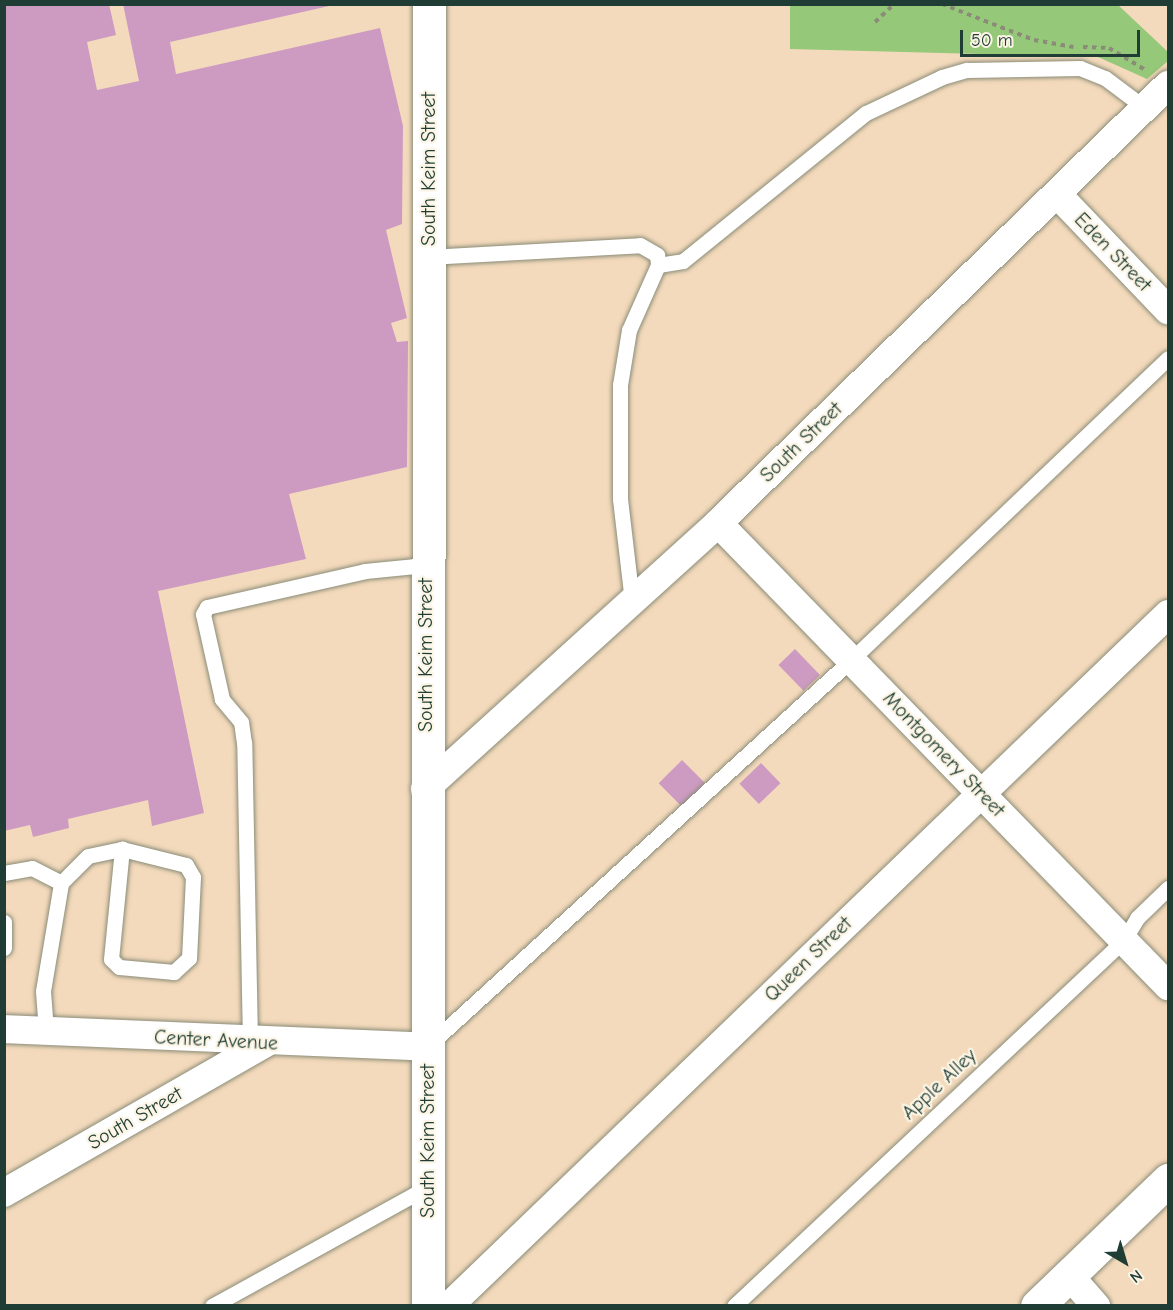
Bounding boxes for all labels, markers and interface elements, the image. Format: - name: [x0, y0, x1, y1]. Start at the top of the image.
- scale bar: [963, 18, 1143, 56]
- text: 50 m: [971, 30, 1013, 51]
- street label: South Keim Street: [416, 92, 440, 246]
- street label: Eden Street: [1069, 208, 1157, 296]
- street label: South Street: [755, 397, 847, 487]
- street label: South Keim Street: [413, 578, 437, 732]
- street label: Montgomery Street: [878, 686, 1010, 822]
- street label: Queen Street: [759, 911, 857, 1007]
- street label: Center Avenue: [153, 1025, 279, 1055]
- street label: Apple Alley: [897, 1043, 981, 1125]
- street label: South Keim Street: [415, 1064, 439, 1218]
- street label: South Street: [84, 1081, 186, 1155]
- north arrow: [1095, 1232, 1155, 1292]
- text: N: [1126, 1266, 1146, 1286]

